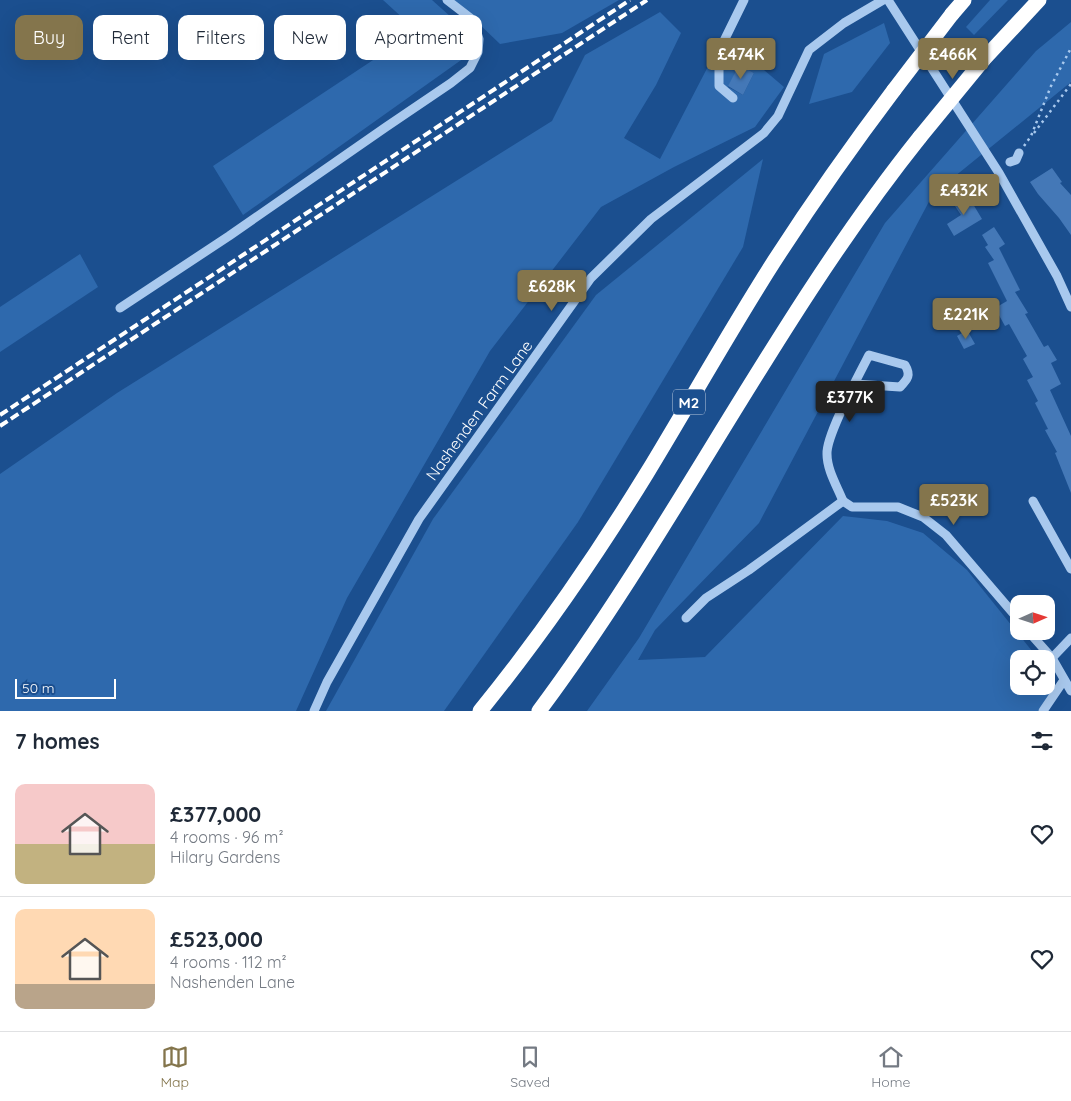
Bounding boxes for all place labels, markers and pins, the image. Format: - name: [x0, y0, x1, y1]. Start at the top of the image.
- pin: £474K: [706, 38, 776, 80]
- pin: £466K: [918, 38, 988, 80]
- pin: £432K: [929, 174, 999, 216]
- pin: £628K: [517, 270, 587, 312]
- pin: £221K: [931, 298, 1001, 340]
- pin: £377K: [815, 380, 885, 423]
- pin: £523K: [919, 484, 989, 526]

